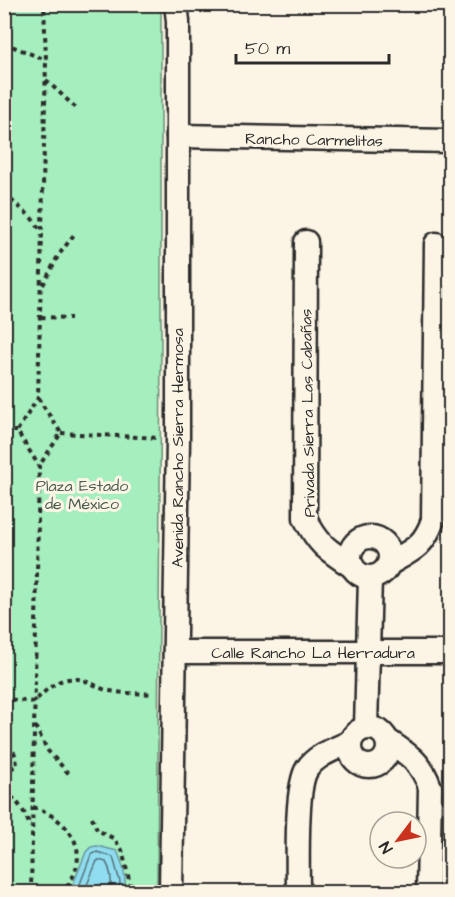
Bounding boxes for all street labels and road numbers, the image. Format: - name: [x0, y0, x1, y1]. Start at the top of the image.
- street label: Rancho Carmelitas: [245, 128, 383, 152]
- street label: Privada Sierra Las Cabañas: [295, 308, 321, 517]
- street label: Avenida Rancho Sierra Hermosa: [167, 328, 189, 568]
- street label: Calle Rancho La Herradura: [211, 642, 415, 664]

